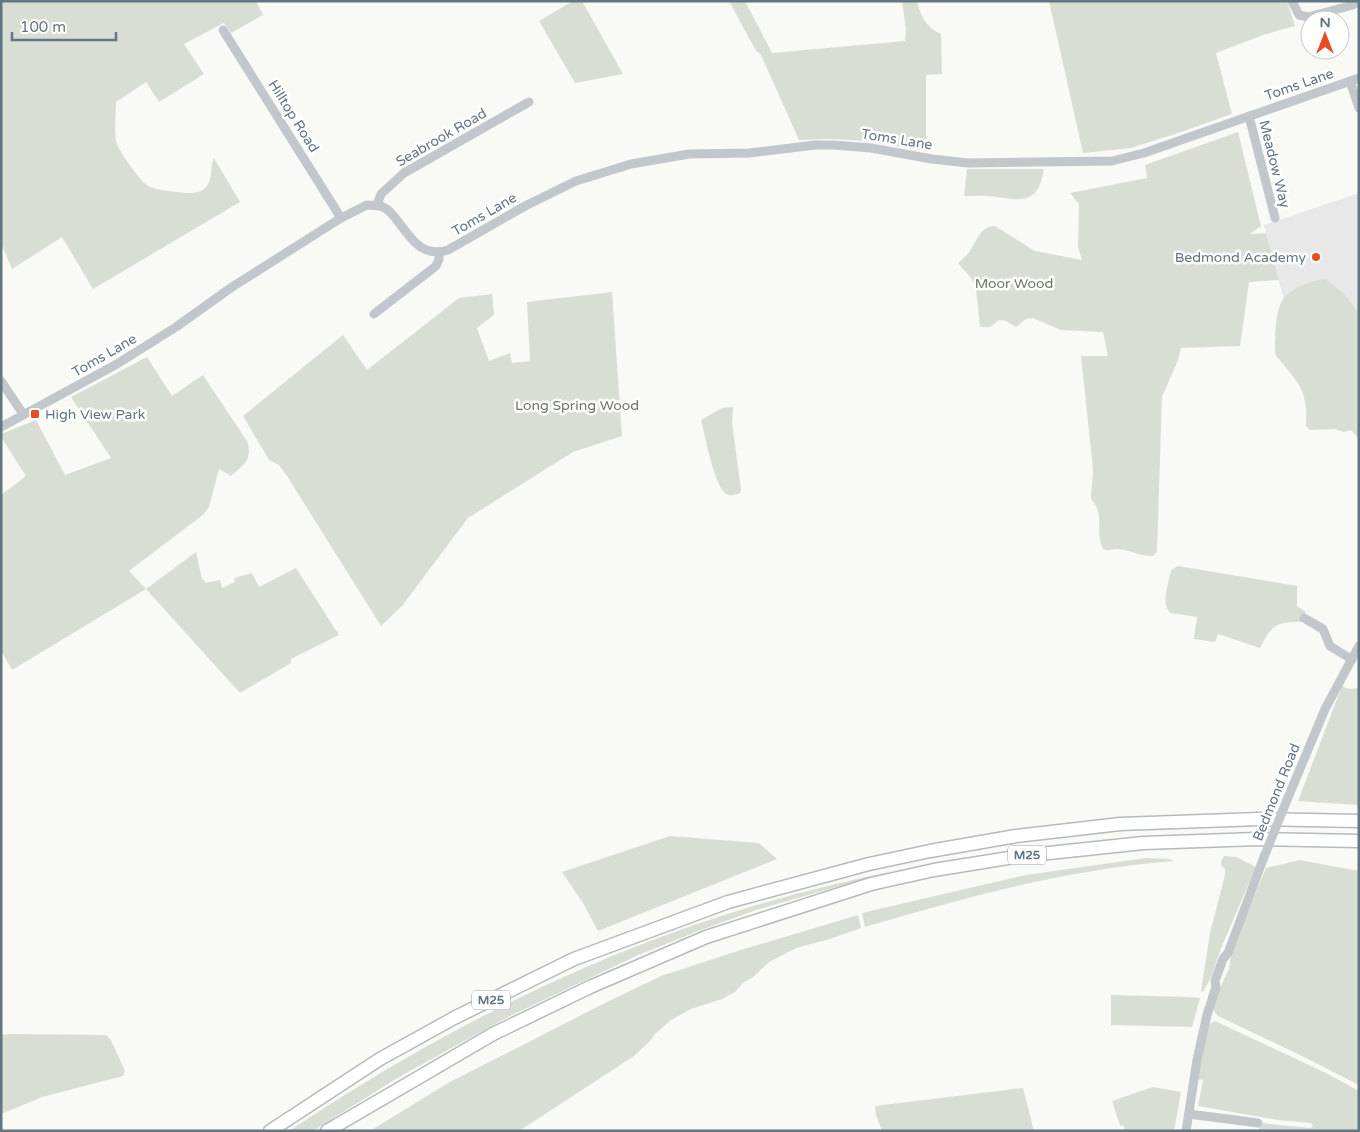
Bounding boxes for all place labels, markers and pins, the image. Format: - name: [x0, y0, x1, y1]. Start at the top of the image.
- place label: Bedmond Academy: [1175, 249, 1306, 266]
- marker: Bedmond Academy: [1310, 251, 1322, 263]
- place label: High View Park: [45, 406, 146, 423]
- marker: High View Park: [29, 408, 41, 420]

